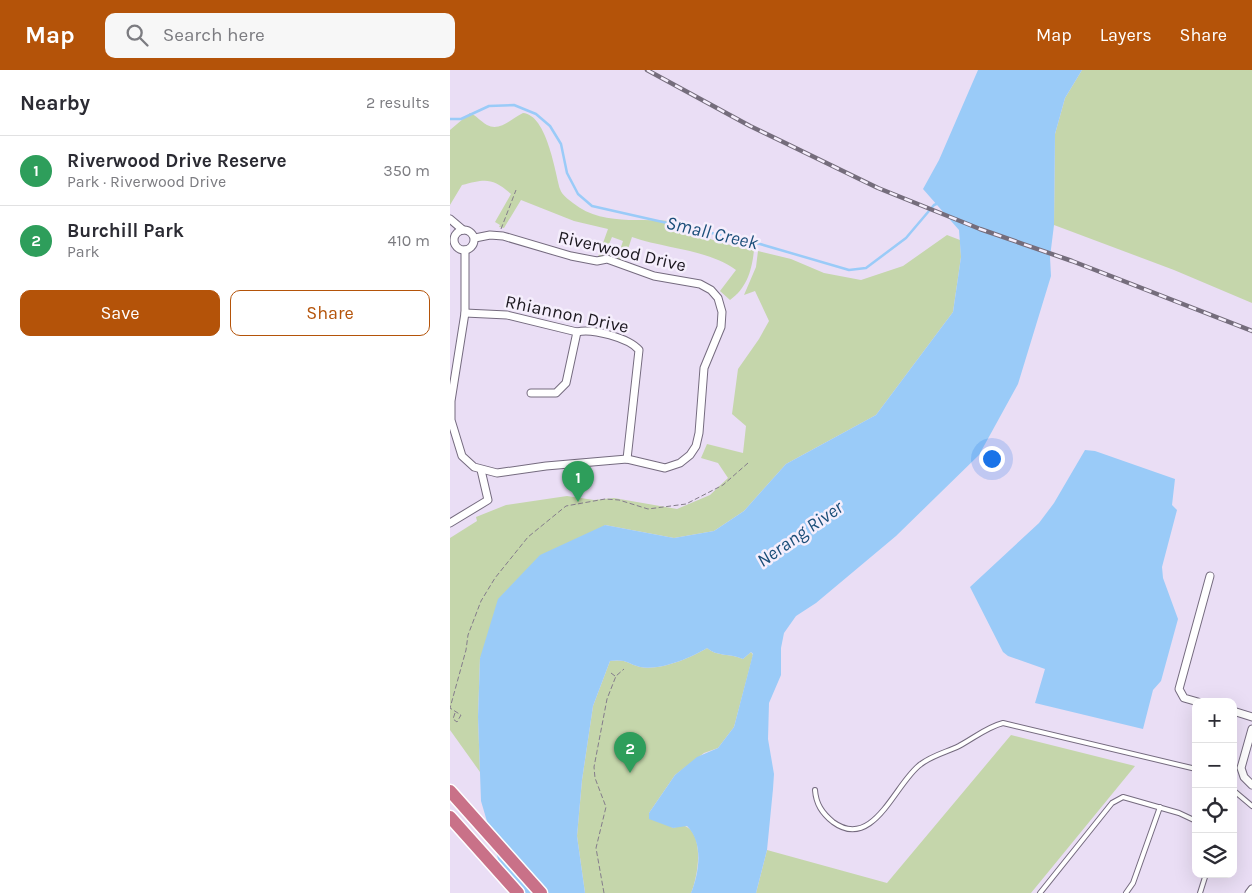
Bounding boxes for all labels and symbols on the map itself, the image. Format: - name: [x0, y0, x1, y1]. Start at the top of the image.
- water label: Small Creek: [664, 212, 760, 254]
- street label: Riverwood Drive: [556, 226, 688, 276]
- street label: Rhiannon Drive: [503, 290, 631, 338]
- your location: [979, 446, 1005, 472]
- pin: 1: [562, 461, 594, 502]
- water label: Nerang River: [753, 495, 849, 572]
- pin: 2: [614, 732, 646, 773]

